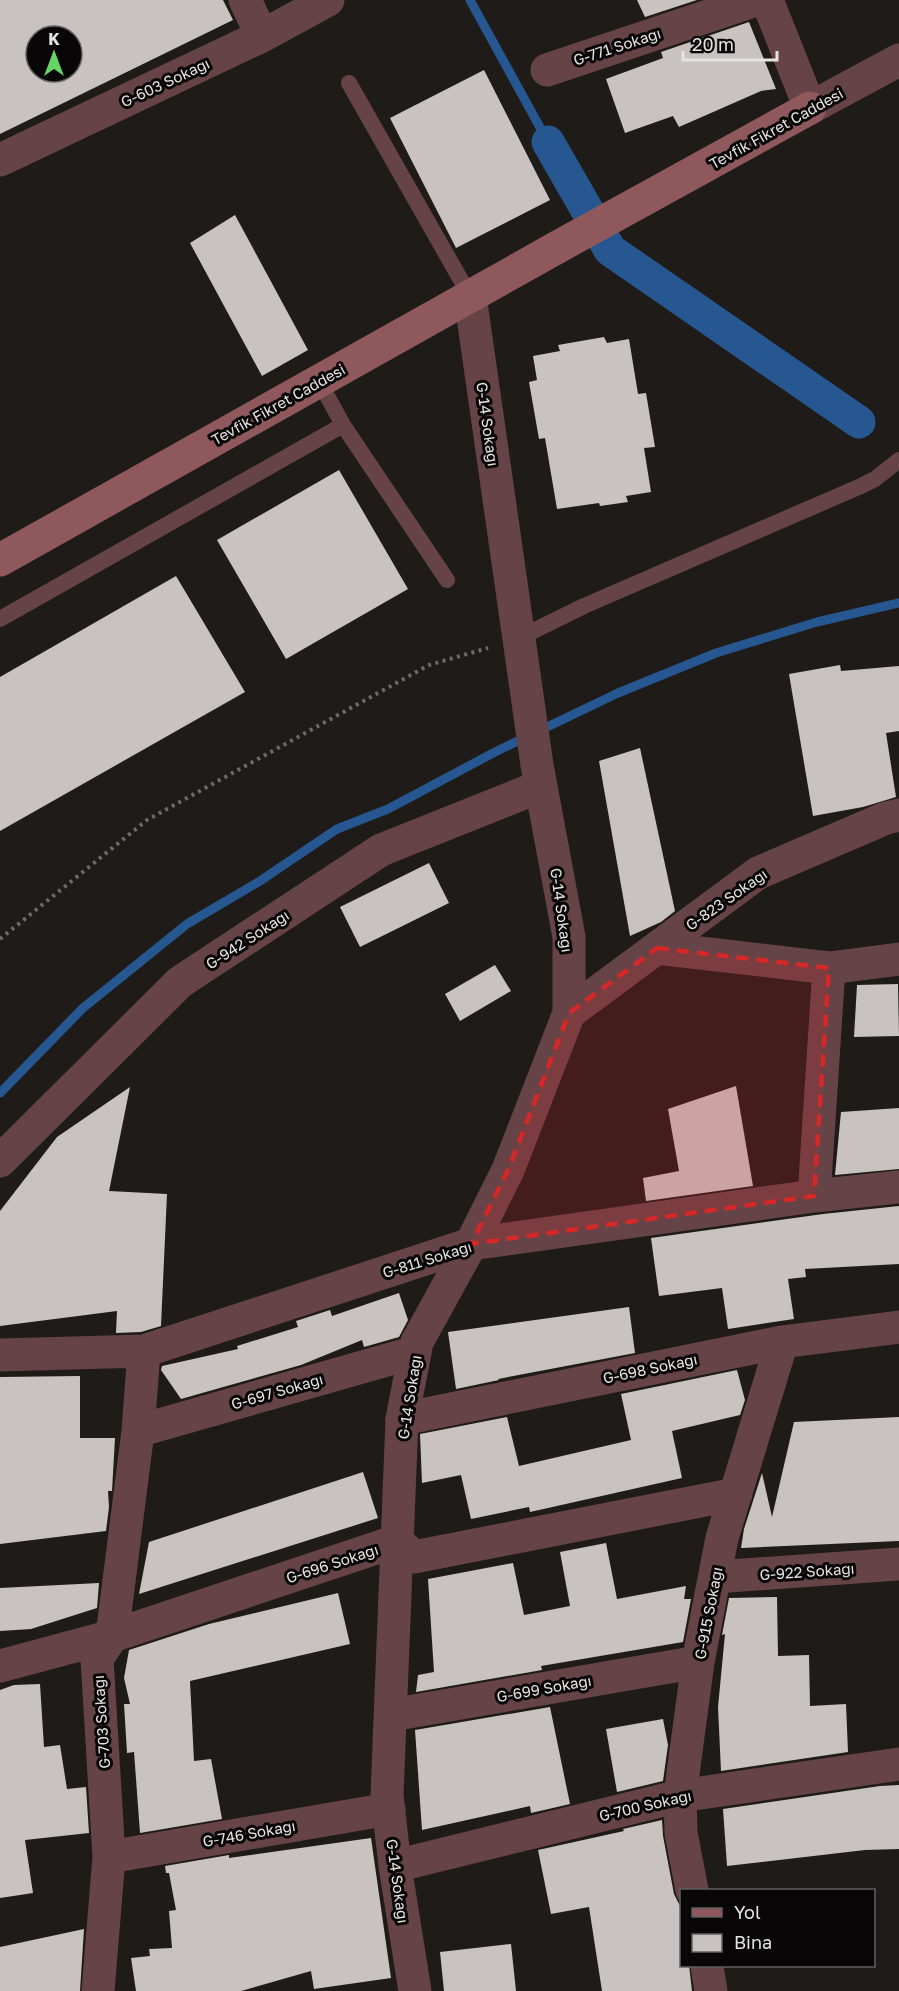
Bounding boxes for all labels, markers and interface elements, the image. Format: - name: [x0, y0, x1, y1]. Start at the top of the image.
- street label: G-771 Sokağı: [571, 23, 663, 69]
- north arrow: [24, 24, 84, 84]
- scale bar: [683, 24, 778, 62]
- text: K: [48, 29, 60, 49]
- text: 20 m: [692, 33, 734, 55]
- street label: G-603 Sokağı: [118, 54, 212, 110]
- street label: Tevfik Fikret Caddesi: [706, 84, 846, 172]
- street label: Tevfik Fikret Caddesi: [208, 360, 348, 448]
- street label: G-14 Sokağı: [473, 381, 503, 467]
- street label: G-823 Sokağı: [682, 864, 770, 934]
- street label: G-14 Sokağı: [547, 867, 577, 953]
- street label: G-942 Sokağı: [202, 905, 292, 973]
- street label: G-811 Sokağı: [380, 1237, 474, 1281]
- street label: G-698 Sokağı: [601, 1349, 699, 1387]
- street label: G-14 Sokağı: [393, 1354, 425, 1440]
- street label: G-697 Sokağı: [229, 1369, 325, 1413]
- street label: G-696 Sokağı: [284, 1540, 380, 1586]
- street label: G-922 Sokağı: [759, 1559, 855, 1583]
- street label: G-915 Sokağı: [690, 1565, 726, 1661]
- street label: G-699 Sokağı: [495, 1671, 593, 1705]
- street label: G-703 Sokağı: [89, 1675, 113, 1769]
- street label: G-700 Sokağı: [597, 1786, 693, 1824]
- street label: G-746 Sokağı: [201, 1816, 297, 1850]
- street label: G-14 Sokağı: [383, 1838, 413, 1924]
- legend: [680, 1889, 875, 1967]
- text: Yol: [734, 1901, 761, 1923]
- text: Bina: [734, 1931, 772, 1953]

